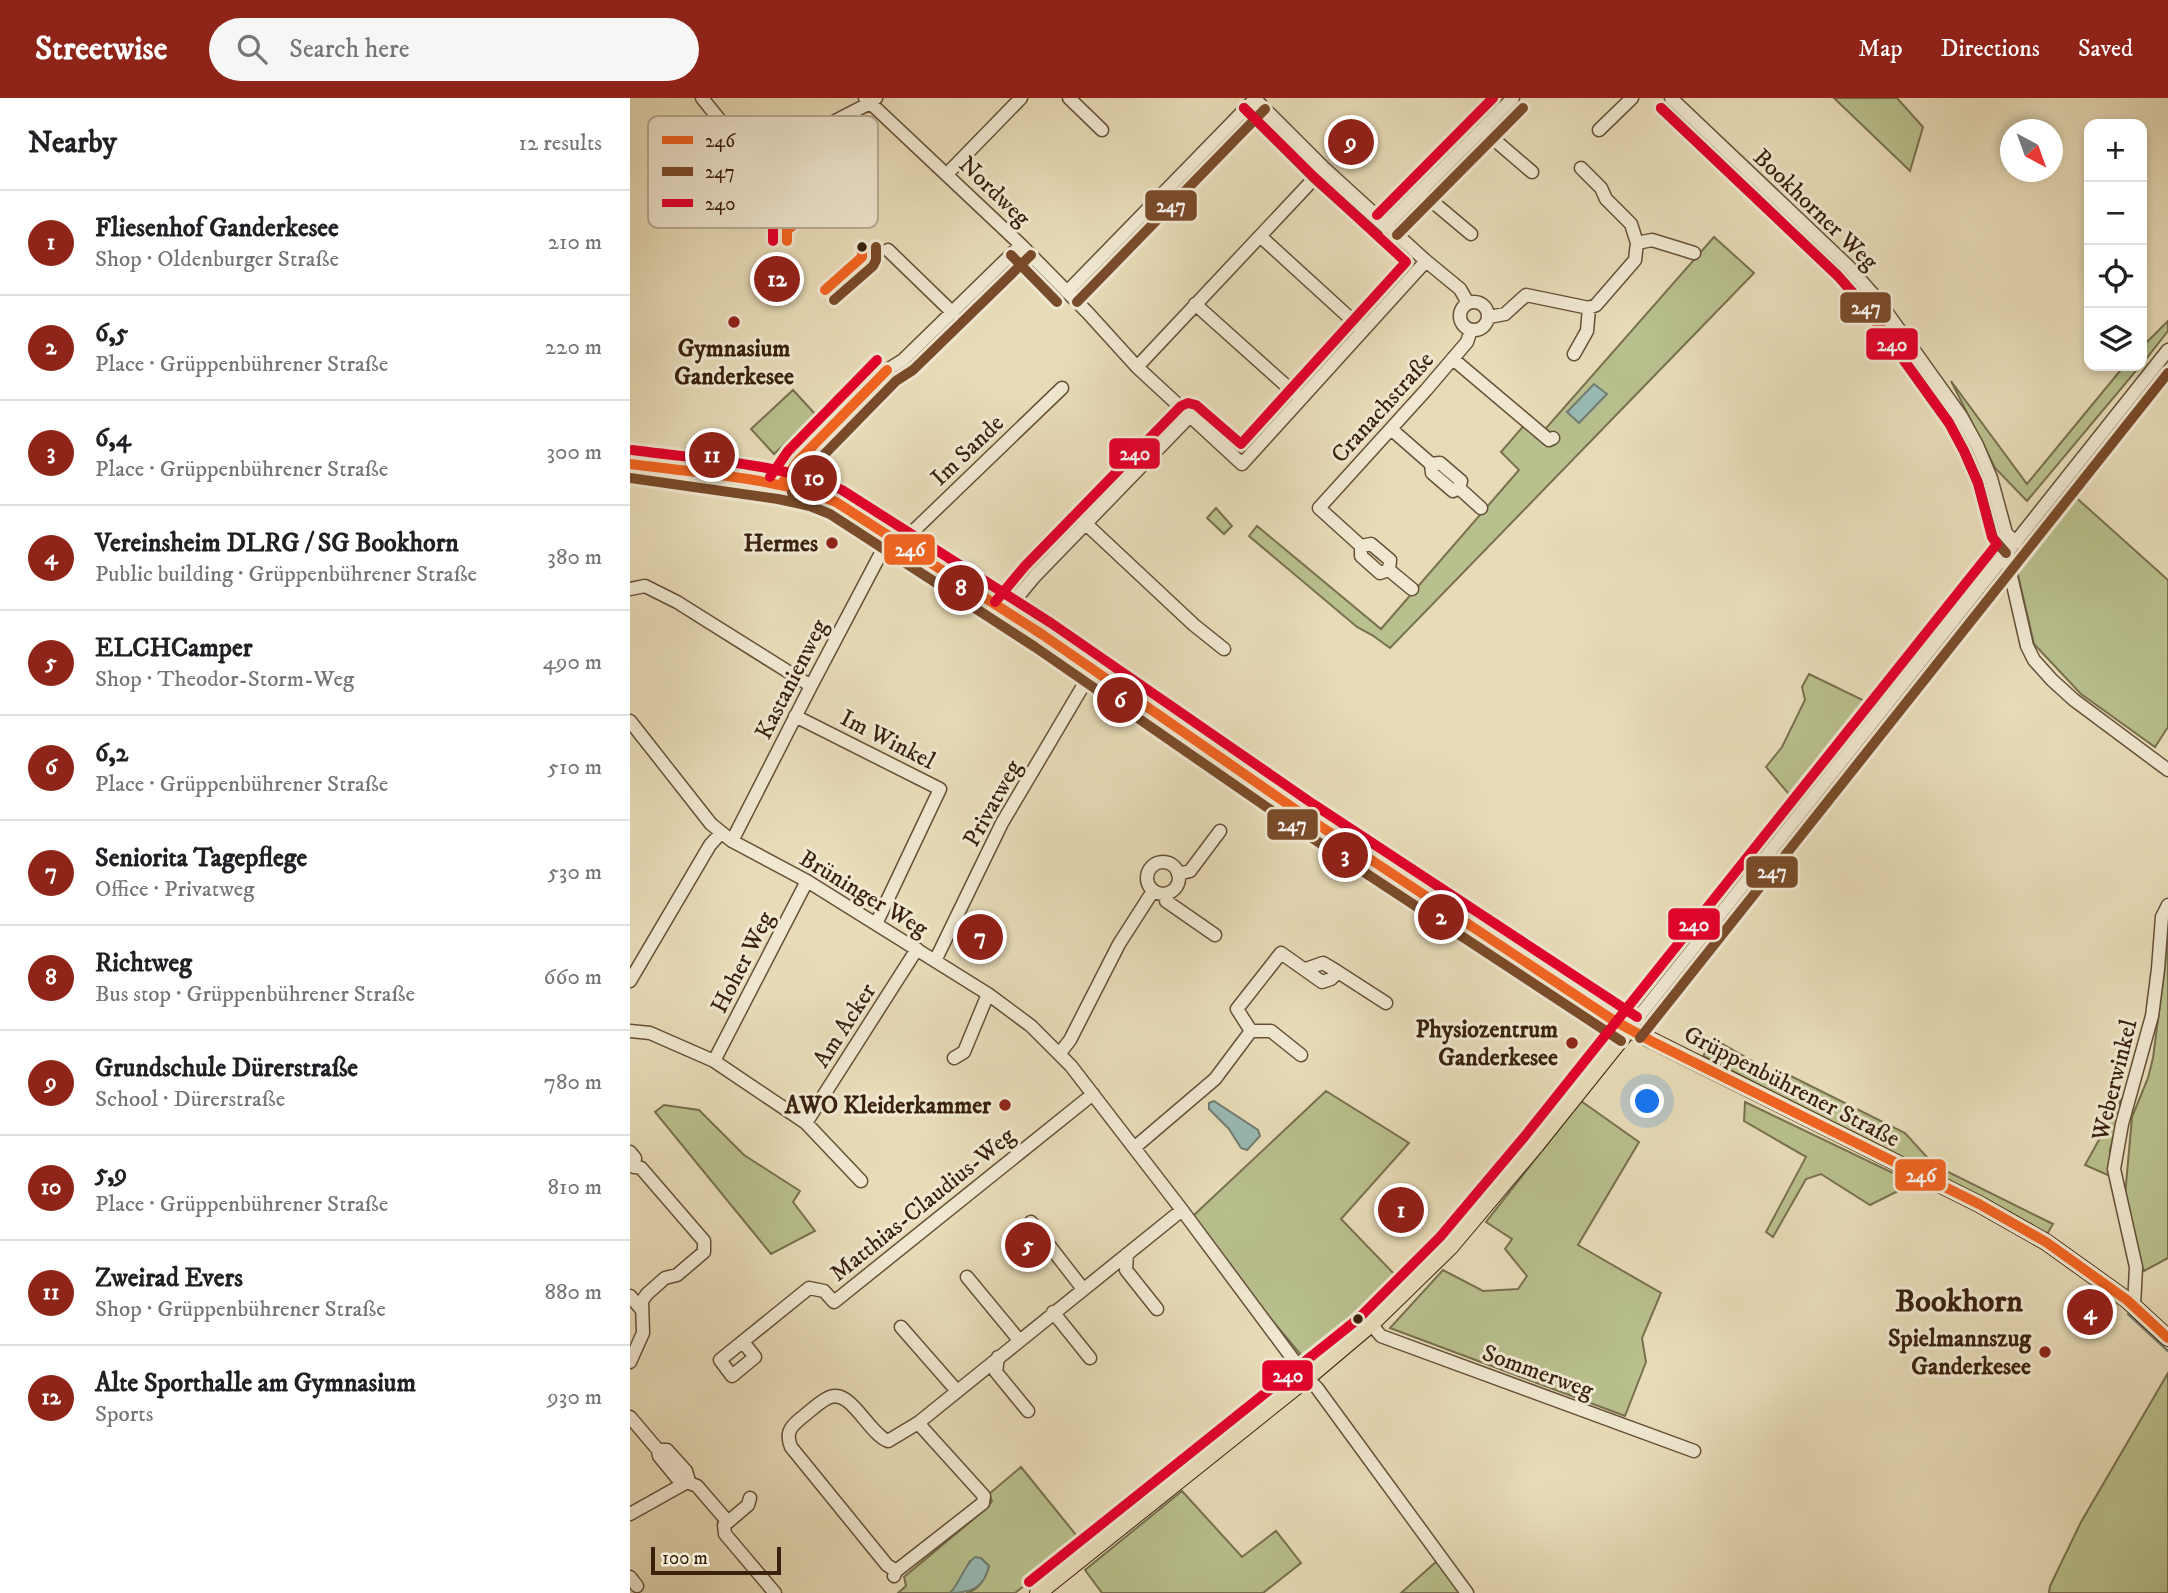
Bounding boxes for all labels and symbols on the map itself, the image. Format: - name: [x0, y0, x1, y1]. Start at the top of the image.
- legend: [648, 116, 878, 228]
- pin: 9: [1328, 116, 1374, 168]
- north arrow: [2000, 119, 2063, 182]
- text: 246: [705, 130, 736, 153]
- street label: Bookhorner Weg: [1747, 143, 1884, 277]
- street label: Nordweg: [952, 150, 1037, 233]
- text: 247: [705, 161, 735, 184]
- line badge: 247: [1144, 189, 1198, 222]
- text: 240: [705, 193, 736, 216]
- text: 247: [1156, 195, 1186, 218]
- unlabelled marker: [855, 240, 869, 254]
- pin: 12: [754, 253, 800, 305]
- line badge: 247: [1839, 291, 1892, 324]
- text: 247: [1851, 297, 1881, 320]
- marker: Gymnasium Ganderkesee: [726, 314, 742, 330]
- line badge: 240: [1865, 327, 1919, 361]
- place label: Gymnasium Ganderkesee: [674, 334, 794, 392]
- text: 240: [1877, 334, 1907, 357]
- street label: Cranachstraße: [1325, 346, 1441, 470]
- street label: Im Sande: [925, 409, 1011, 493]
- pin: 11: [689, 429, 735, 481]
- line badge: 240: [1108, 437, 1161, 470]
- text: 240: [1120, 443, 1150, 466]
- pin: 10: [791, 452, 837, 504]
- place label: Hermes: [743, 529, 818, 559]
- line badge: 246: [883, 533, 936, 566]
- marker: Hermes: [824, 535, 840, 551]
- text: 246: [895, 539, 926, 562]
- pin: 8: [938, 562, 984, 614]
- street label: Kastanienweg: [749, 614, 835, 745]
- pin: 6: [1097, 674, 1143, 726]
- street label: Im Winkel: [835, 703, 941, 777]
- street label: Privatweg: [957, 755, 1029, 852]
- line badge: 247: [1266, 808, 1319, 841]
- text: 247: [1277, 814, 1307, 837]
- pin: 3: [1322, 829, 1368, 881]
- street label: Brüninger Weg: [794, 844, 934, 944]
- line badge: 247: [1745, 855, 1799, 889]
- text: 247: [1757, 861, 1787, 884]
- pin: 2: [1418, 891, 1464, 943]
- street label: Hoher Weg: [704, 906, 781, 1018]
- line badge: 240: [1667, 907, 1721, 941]
- pin: 7: [957, 911, 1003, 963]
- text: 240: [1679, 914, 1709, 937]
- street label: Am Acker: [806, 978, 883, 1073]
- place label: Physiozentrum Ganderkesee: [1415, 1015, 1558, 1073]
- street label: Weberwinkel: [2085, 1016, 2145, 1145]
- street label: Grüppenbührener Straße: [1678, 1019, 1905, 1154]
- marker: Physiozentrum Ganderkesee: [1564, 1035, 1580, 1051]
- your location: [1630, 1084, 1664, 1118]
- place label: AWO Kleiderkammer: [784, 1091, 992, 1121]
- marker: AWO Kleiderkammer: [997, 1097, 1013, 1113]
- street label: Matthias-Claudius-Weg: [824, 1121, 1021, 1289]
- line badge: 246: [1894, 1158, 1947, 1192]
- text: 246: [1906, 1165, 1937, 1188]
- pin: 1: [1378, 1184, 1424, 1236]
- pin: 5: [1005, 1219, 1051, 1271]
- district label: Bookhorn: [1895, 1282, 2023, 1322]
- pin: 4: [2067, 1286, 2113, 1338]
- unlabelled marker: [1351, 1312, 1365, 1326]
- place label: Spielmannszug Ganderkesee: [1888, 1324, 2032, 1382]
- street label: Sommerweg: [1478, 1338, 1598, 1406]
- marker: Spielmannszug Ganderkesee: [2037, 1344, 2053, 1360]
- line badge: 240: [1261, 1359, 1314, 1392]
- text: 240: [1273, 1365, 1303, 1388]
- scale bar: [651, 1544, 780, 1576]

